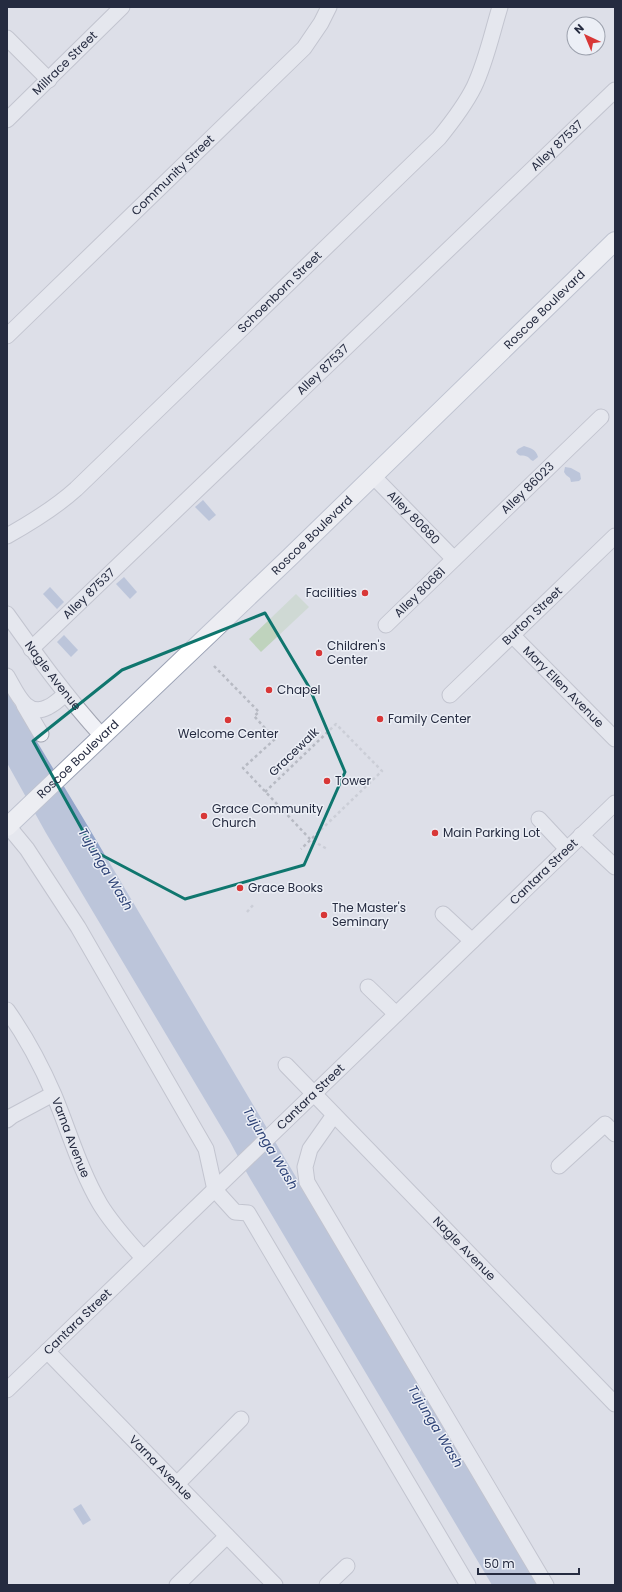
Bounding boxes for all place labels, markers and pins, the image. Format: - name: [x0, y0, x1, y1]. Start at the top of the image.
- place label: Facilities: [306, 584, 357, 601]
- marker: Facilities: [360, 588, 370, 598]
- place label: Children's Center: [327, 637, 386, 668]
- marker: Children's Center: [314, 648, 324, 658]
- place label: Chapel: [277, 681, 321, 698]
- marker: Chapel: [264, 685, 274, 695]
- place label: Family Center: [388, 710, 472, 727]
- marker: Family Center: [375, 714, 385, 724]
- marker: Welcome Center: [223, 715, 233, 725]
- place label: Welcome Center: [178, 725, 279, 742]
- place label: Tower: [335, 772, 371, 789]
- marker: Tower: [322, 776, 332, 786]
- place label: Grace Community Church: [212, 800, 323, 831]
- marker: Grace Community Church: [199, 811, 209, 821]
- place label: Main Parking Lot: [443, 824, 540, 841]
- marker: Main Parking Lot: [430, 828, 440, 838]
- place label: Grace Books: [248, 879, 323, 896]
- marker: Grace Books: [235, 883, 245, 893]
- place label: The Master's Seminary: [332, 899, 406, 930]
- marker: The Master's Seminary: [319, 910, 329, 920]

